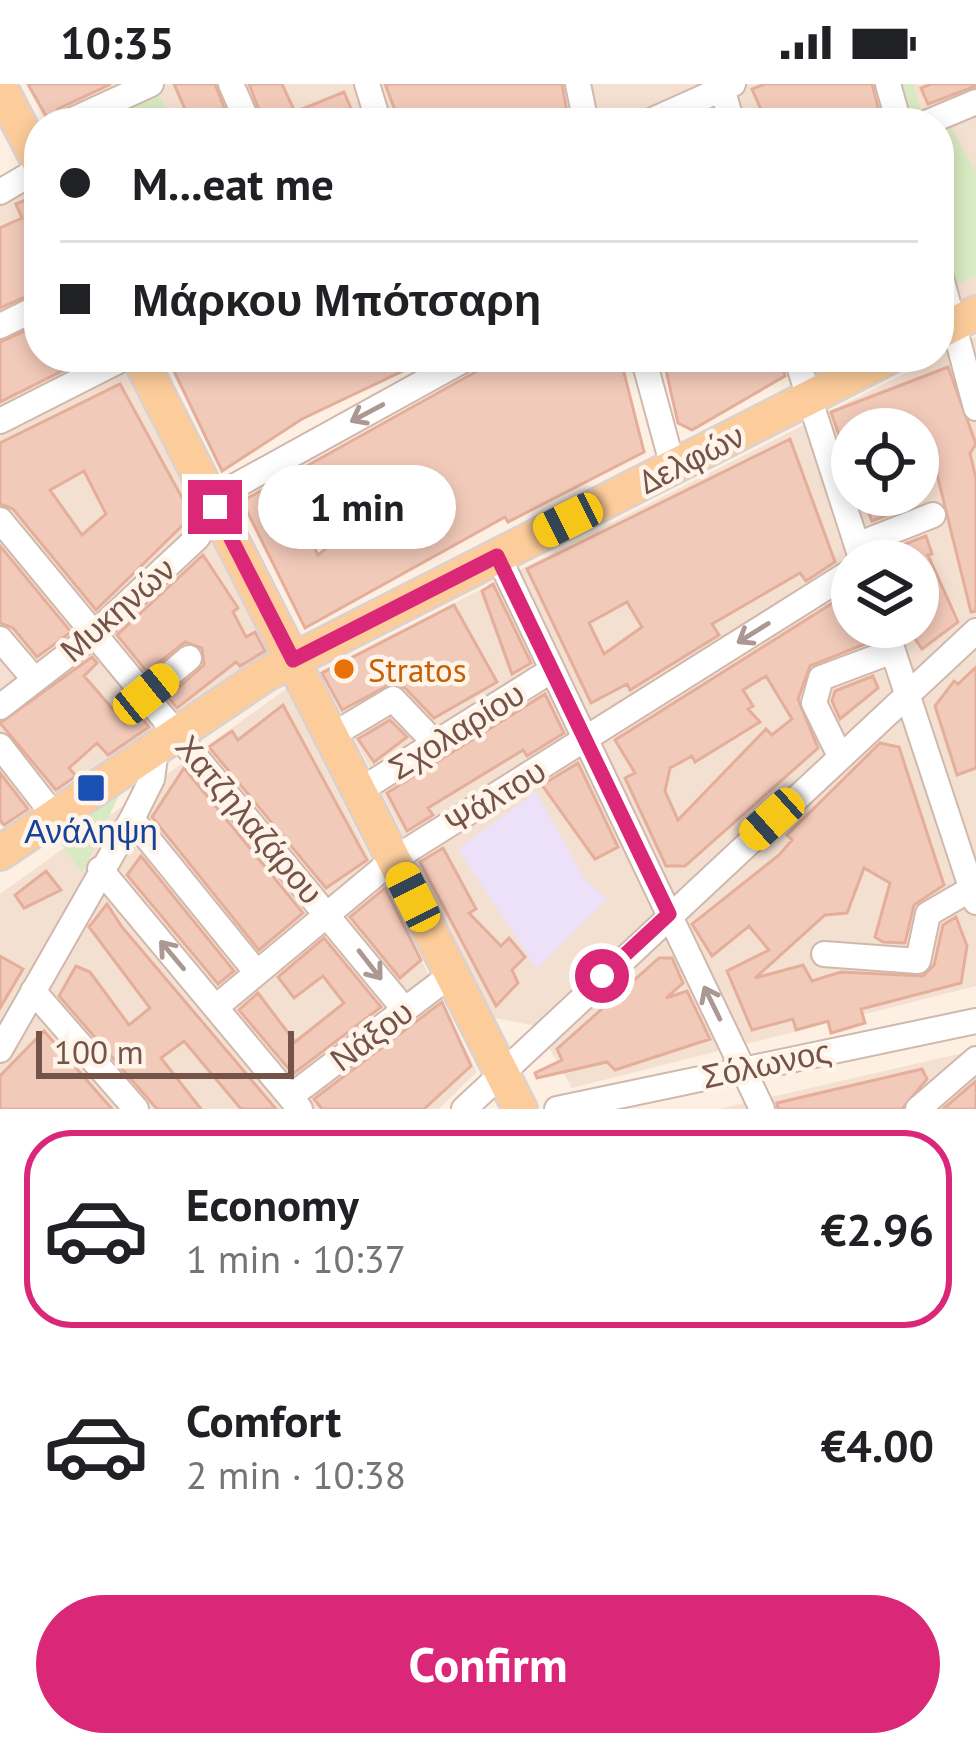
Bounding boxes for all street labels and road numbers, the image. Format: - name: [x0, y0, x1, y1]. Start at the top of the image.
- street label: Δελφών: [631, 413, 751, 503]
- street label: Μυκηνών: [50, 547, 184, 671]
- street label: Σχολαρίου: [380, 671, 532, 789]
- street label: Χατζηλαζάρου: [167, 726, 333, 912]
- street label: Ψάλτου: [437, 748, 553, 844]
- street label: Νάξου: [321, 990, 421, 1080]
- street label: Σόλωνος: [698, 1028, 834, 1098]

